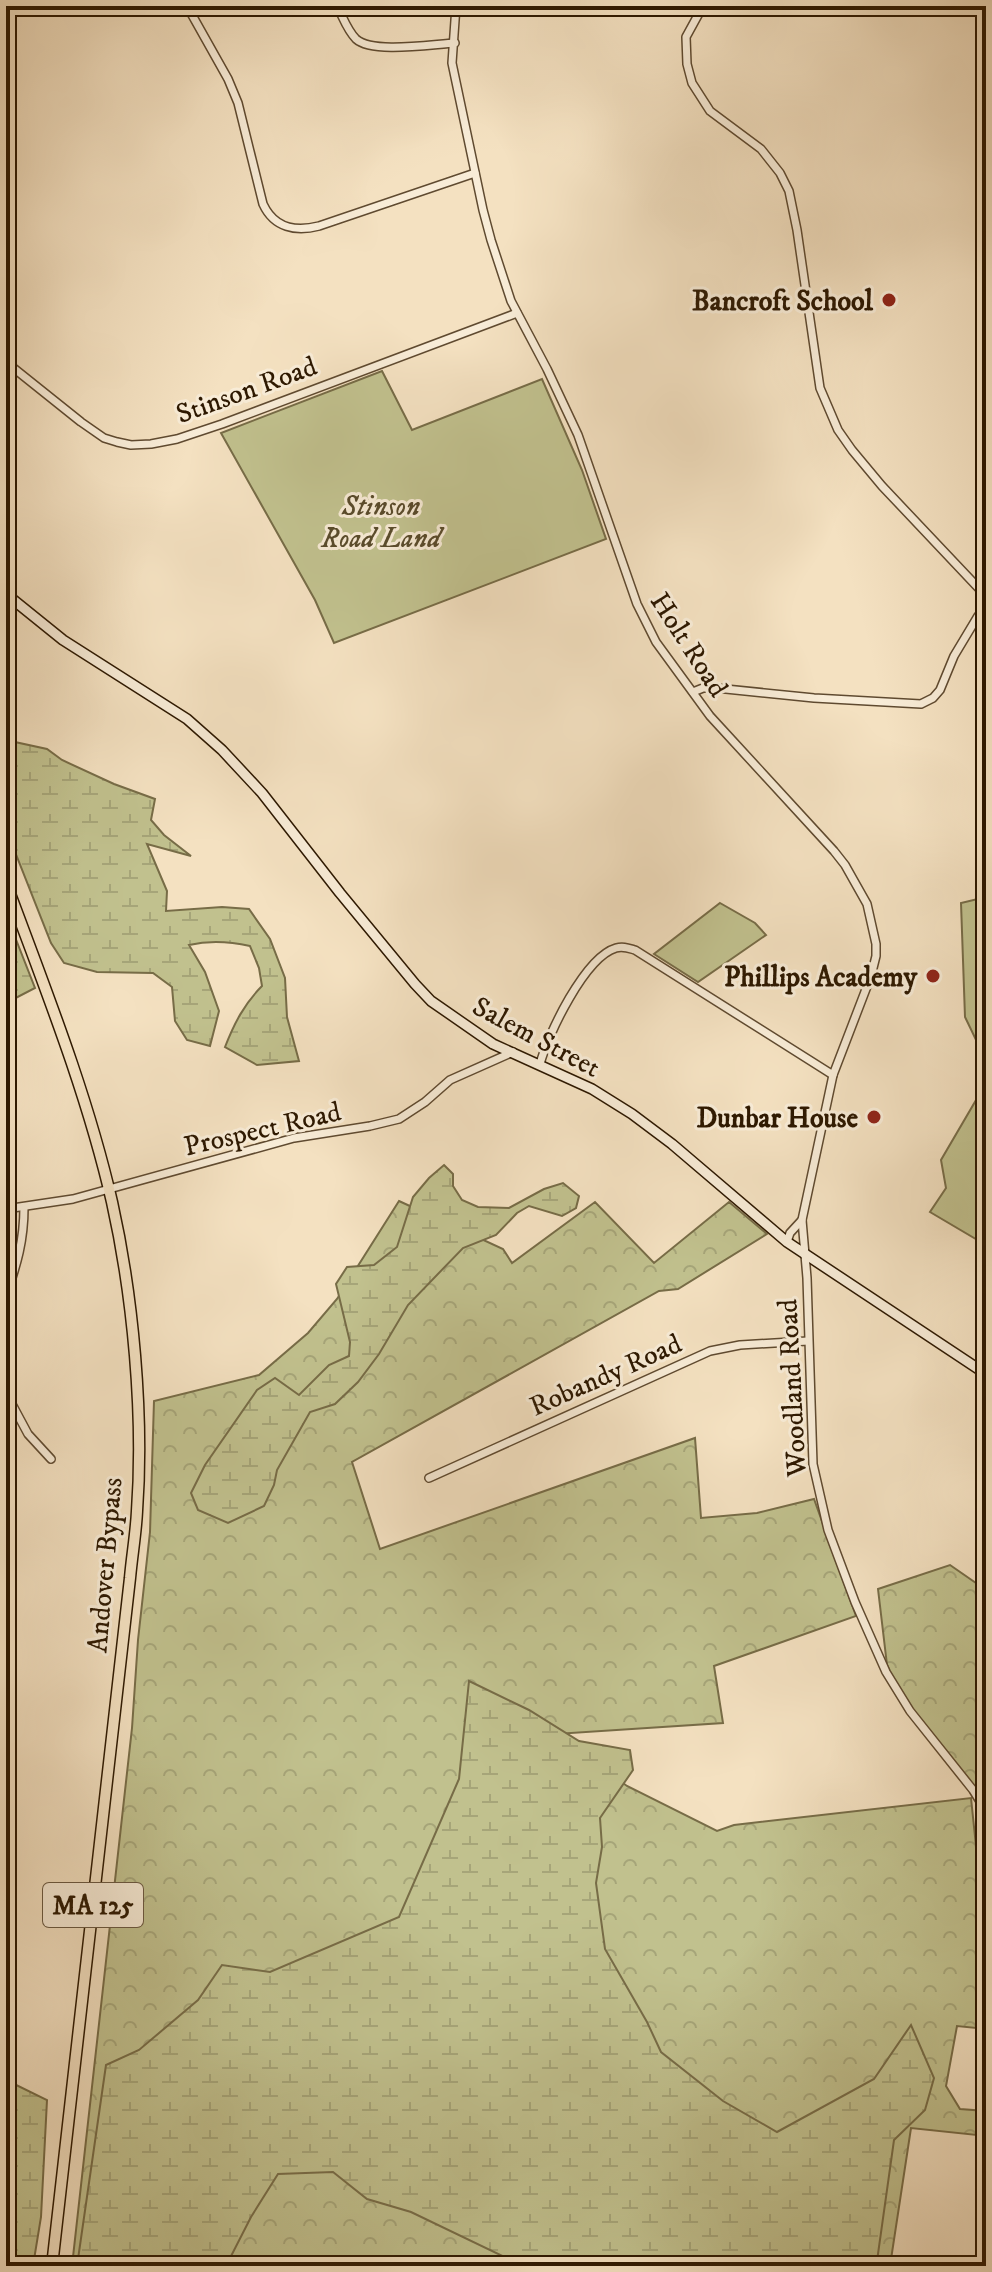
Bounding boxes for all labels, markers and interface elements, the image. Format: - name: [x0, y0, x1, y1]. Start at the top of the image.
- place label: Bancroft School: [692, 284, 874, 319]
- marker: Bancroft School: [880, 291, 898, 309]
- street label: Stinson Road: [171, 349, 322, 432]
- park label: Stinson Road Land: [320, 489, 444, 556]
- street label: Holt Road: [642, 586, 736, 704]
- place label: Phillips Academy: [724, 960, 918, 995]
- marker: Phillips Academy: [924, 967, 942, 985]
- street label: Salem Street: [466, 989, 606, 1086]
- street label: Prospect Road: [180, 1094, 344, 1165]
- place label: Dunbar House: [696, 1101, 858, 1136]
- marker: Dunbar House: [865, 1108, 883, 1126]
- street label: Woodland Road: [770, 1298, 815, 1479]
- street label: Robandy Road: [524, 1326, 687, 1424]
- street label: Andover Bypass: [80, 1476, 131, 1654]
- road number: MA 125: [43, 1883, 143, 1927]

